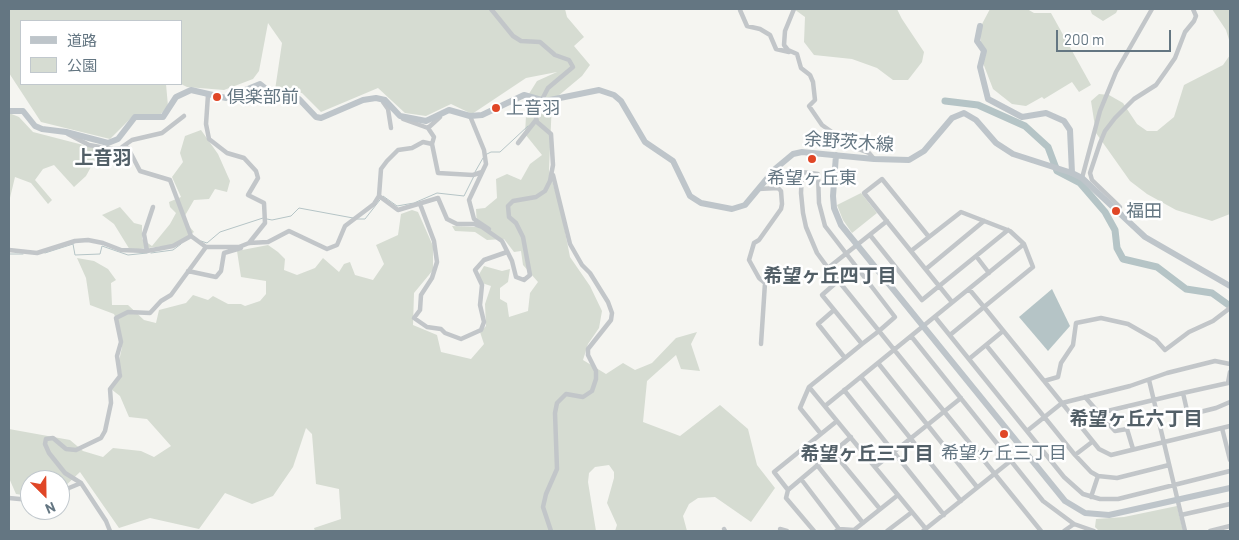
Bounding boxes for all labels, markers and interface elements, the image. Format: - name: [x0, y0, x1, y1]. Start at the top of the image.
- legend: [20, 20, 182, 85]
- scale bar: [1059, 20, 1174, 52]
- text: 200 m: [1064, 30, 1104, 48]
- text: 道路: [67, 31, 97, 49]
- text: 公園: [67, 56, 97, 74]
- place label: 倶楽部前: [227, 86, 299, 108]
- marker: 倶楽部前: [211, 91, 223, 103]
- place label: 上音羽: [506, 97, 560, 119]
- marker: 上音羽: [490, 102, 502, 114]
- street label: 余野茨木線: [803, 128, 895, 156]
- district label: 上音羽: [75, 147, 131, 169]
- marker: 希望ヶ丘東: [806, 153, 818, 165]
- place label: 希望ヶ丘東: [767, 167, 857, 189]
- place label: 福田: [1126, 200, 1162, 222]
- marker: 福田: [1110, 205, 1122, 217]
- district label: 希望ヶ丘四丁目: [764, 265, 896, 287]
- district label: 希望ヶ丘六丁目: [1070, 408, 1202, 430]
- marker: 希望ヶ丘三丁目: [998, 428, 1010, 440]
- place label: 希望ヶ丘三丁目: [941, 442, 1067, 464]
- district label: 希望ヶ丘三丁目: [801, 443, 933, 465]
- north arrow: [20, 470, 70, 520]
- text: N: [43, 499, 58, 518]

